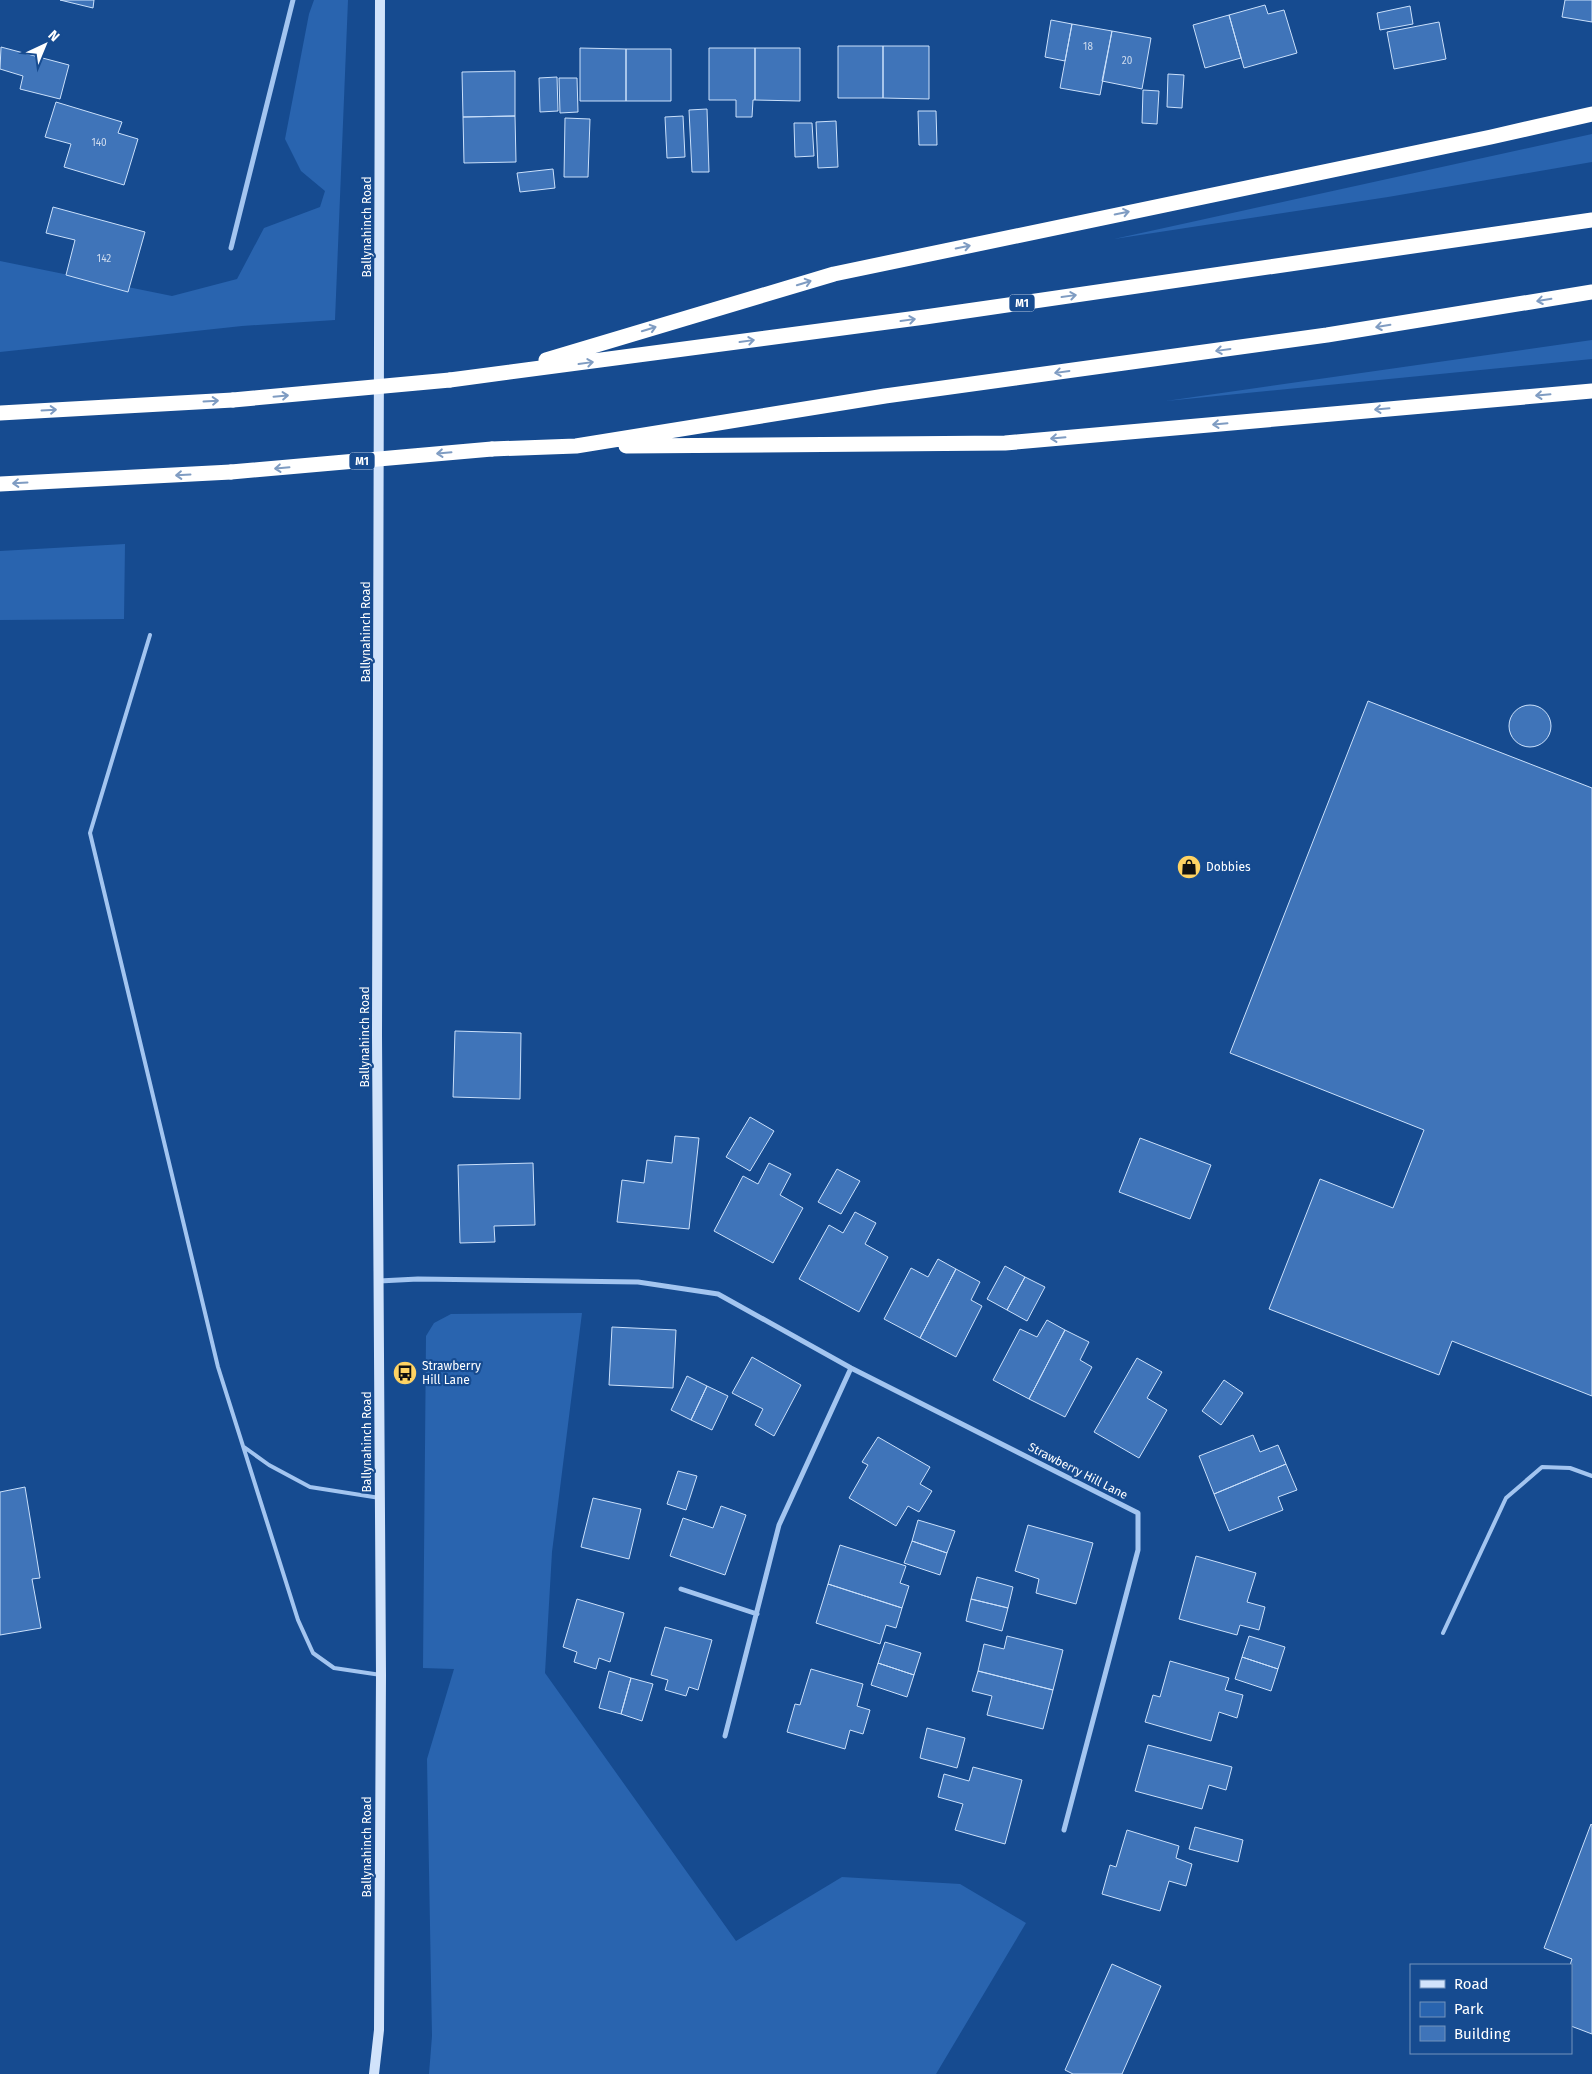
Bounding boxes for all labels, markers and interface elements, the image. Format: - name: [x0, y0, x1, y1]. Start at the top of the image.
- north arrow: [20, 20, 70, 70]
- text: N: [44, 27, 63, 45]
- house number: 18: [1083, 41, 1093, 53]
- house number: 20: [1122, 55, 1133, 67]
- house number: 140: [91, 137, 107, 149]
- street label: Ballynahinch Road: [360, 176, 374, 278]
- one-way arrow: [1113, 208, 1129, 218]
- one-way arrow: [954, 241, 970, 251]
- house number: 142: [97, 253, 111, 265]
- one-way arrow: [796, 277, 812, 287]
- one-way arrow: [1060, 291, 1076, 301]
- road number: M1: [1010, 294, 1034, 312]
- one-way arrow: [1536, 295, 1552, 305]
- one-way arrow: [900, 315, 916, 325]
- one-way arrow: [1376, 322, 1392, 332]
- one-way arrow: [641, 324, 657, 334]
- one-way arrow: [738, 336, 754, 346]
- one-way arrow: [1215, 345, 1231, 355]
- one-way arrow: [577, 357, 593, 367]
- one-way arrow: [1054, 367, 1070, 377]
- one-way arrow: [1536, 390, 1552, 400]
- one-way arrow: [273, 391, 289, 400]
- one-way arrow: [203, 397, 219, 406]
- one-way arrow: [1374, 404, 1390, 414]
- one-way arrow: [40, 406, 56, 415]
- one-way arrow: [1212, 419, 1228, 429]
- one-way arrow: [1050, 434, 1066, 443]
- one-way arrow: [436, 448, 452, 458]
- road number: M1: [350, 452, 374, 470]
- one-way arrow: [274, 463, 290, 472]
- one-way arrow: [175, 470, 191, 479]
- one-way arrow: [13, 479, 29, 488]
- street label: Ballynahinch Road: [359, 581, 373, 683]
- shop icon: Dobbies: [1176, 854, 1202, 880]
- place label: Dobbies: [1206, 860, 1251, 874]
- street label: Ballynahinch Road: [358, 986, 372, 1088]
- place label: Strawberry Hill Lane: [422, 1359, 481, 1387]
- bus stop icon: Strawberry Hill Lane: [392, 1360, 418, 1386]
- street label: Ballynahinch Road: [360, 1391, 374, 1493]
- street label: Strawberry Hill Lane: [1026, 1440, 1130, 1502]
- street label: Ballynahinch Road: [360, 1796, 374, 1898]
- legend: [1410, 1964, 1572, 2054]
- text: Road: [1454, 1975, 1489, 1993]
- text: Park: [1454, 2000, 1484, 2018]
- text: Building: [1454, 2025, 1510, 2043]

